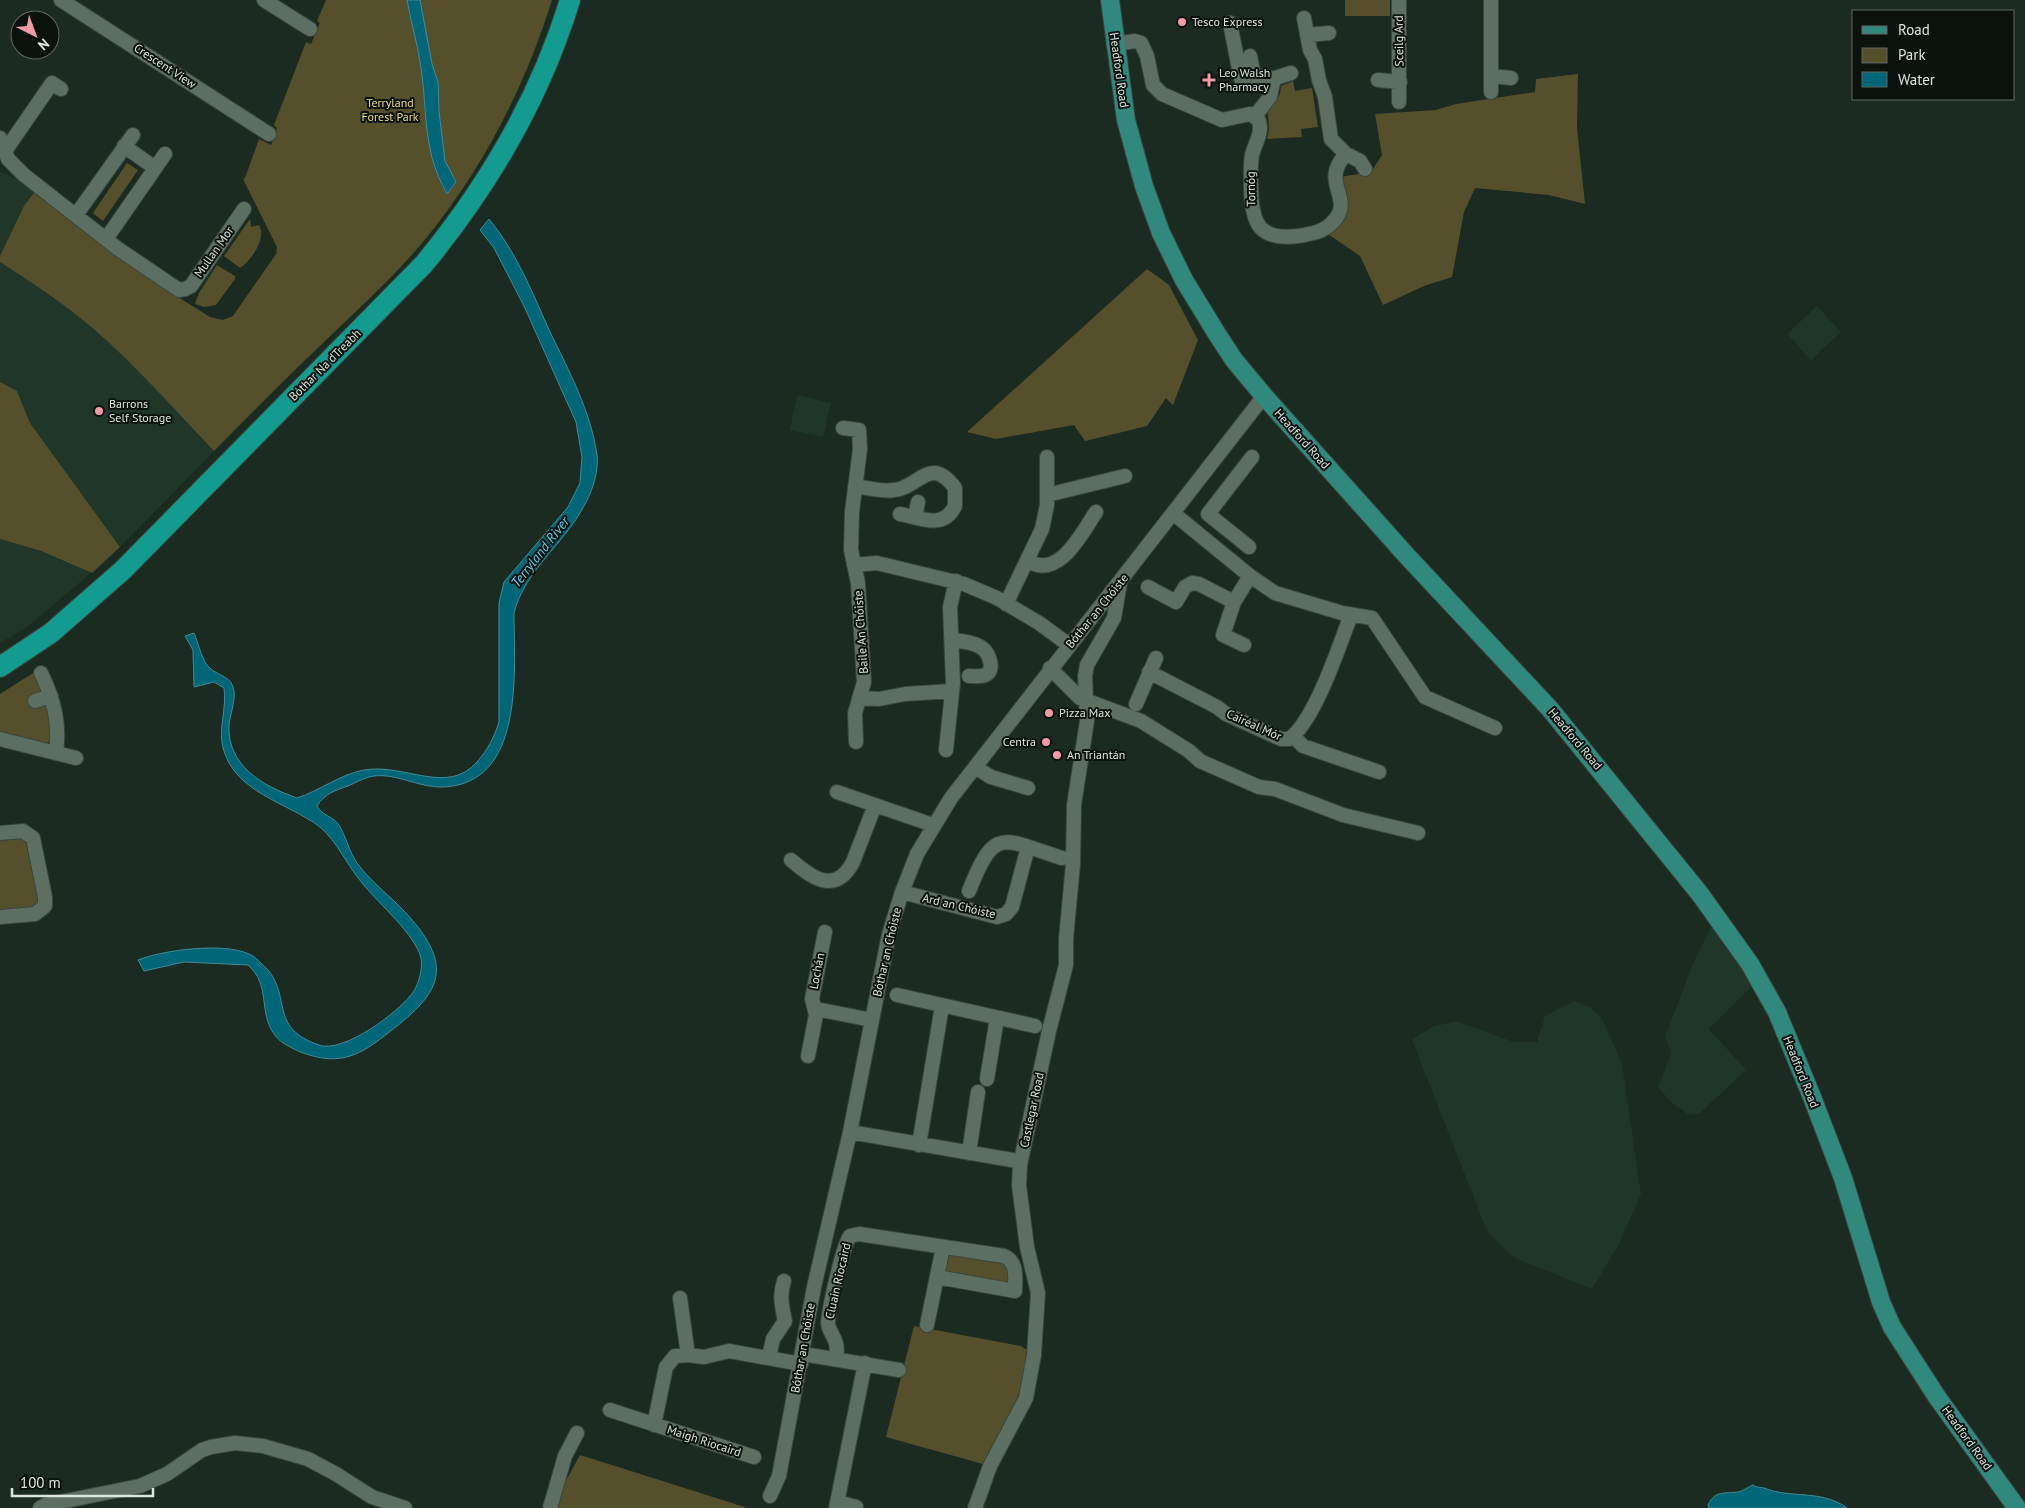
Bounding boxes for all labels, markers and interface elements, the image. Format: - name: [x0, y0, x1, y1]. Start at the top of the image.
- north arrow: [10, 10, 60, 60]
- legend: [1852, 10, 2015, 100]
- place label: Tesco Express: [1192, 14, 1262, 29]
- street label: Sceilg Ard: [1391, 15, 1406, 67]
- marker: Tesco Express: [1176, 16, 1188, 28]
- text: Road: [1898, 20, 1930, 39]
- street label: Headford Road: [1107, 31, 1132, 109]
- text: N: [34, 35, 53, 54]
- street label: Crescent View: [131, 40, 199, 91]
- text: Park: [1898, 45, 1926, 64]
- place label: Leo Walsh Pharmacy: [1219, 65, 1270, 94]
- text: Water: [1898, 70, 1935, 89]
- marker: Leo Walsh Pharmacy: [1203, 74, 1215, 86]
- park label: Terryland Forest Park: [361, 95, 419, 124]
- street label: Tornóg: [1243, 171, 1258, 207]
- street label: Mullan Mor: [191, 223, 237, 280]
- street label: Bóthar Na dTreabh: [286, 326, 364, 404]
- place label: Barrons Self Storage: [109, 396, 171, 425]
- marker: Barrons Self Storage: [93, 405, 105, 417]
- street label: Headford Road: [1271, 405, 1333, 472]
- water label: Terryland River: [507, 512, 574, 591]
- street label: Bóthar an Chóiste: [1062, 571, 1131, 651]
- street label: Baile An Chóiste: [850, 590, 871, 674]
- place label: Pizza Max: [1059, 705, 1110, 720]
- street label: Headford Road: [1545, 705, 1606, 773]
- street label: Cairéal Mór: [1224, 706, 1284, 743]
- marker: Pizza Max: [1043, 707, 1055, 719]
- place label: Centra: [1003, 734, 1036, 749]
- marker: Centra: [1040, 736, 1052, 748]
- place label: An Triantán: [1067, 747, 1125, 762]
- marker: An Triantán: [1051, 749, 1063, 761]
- street label: Ard an Chóiste: [921, 890, 997, 921]
- street label: Bóthar an Chóiste: [869, 906, 904, 998]
- street label: Lochán: [806, 952, 827, 990]
- street label: Headford Road: [1780, 1034, 1823, 1110]
- street label: Castlegar Road: [1016, 1071, 1047, 1149]
- street label: Cluain Riocaird: [821, 1241, 854, 1320]
- street label: Bóthar an Chóiste: [787, 1302, 818, 1394]
- street label: Headford Road: [1939, 1403, 1996, 1473]
- street label: Maigh Riocaird: [665, 1422, 743, 1460]
- scale bar: [12, 1466, 154, 1498]
- text: 100 m: [20, 1473, 61, 1492]

